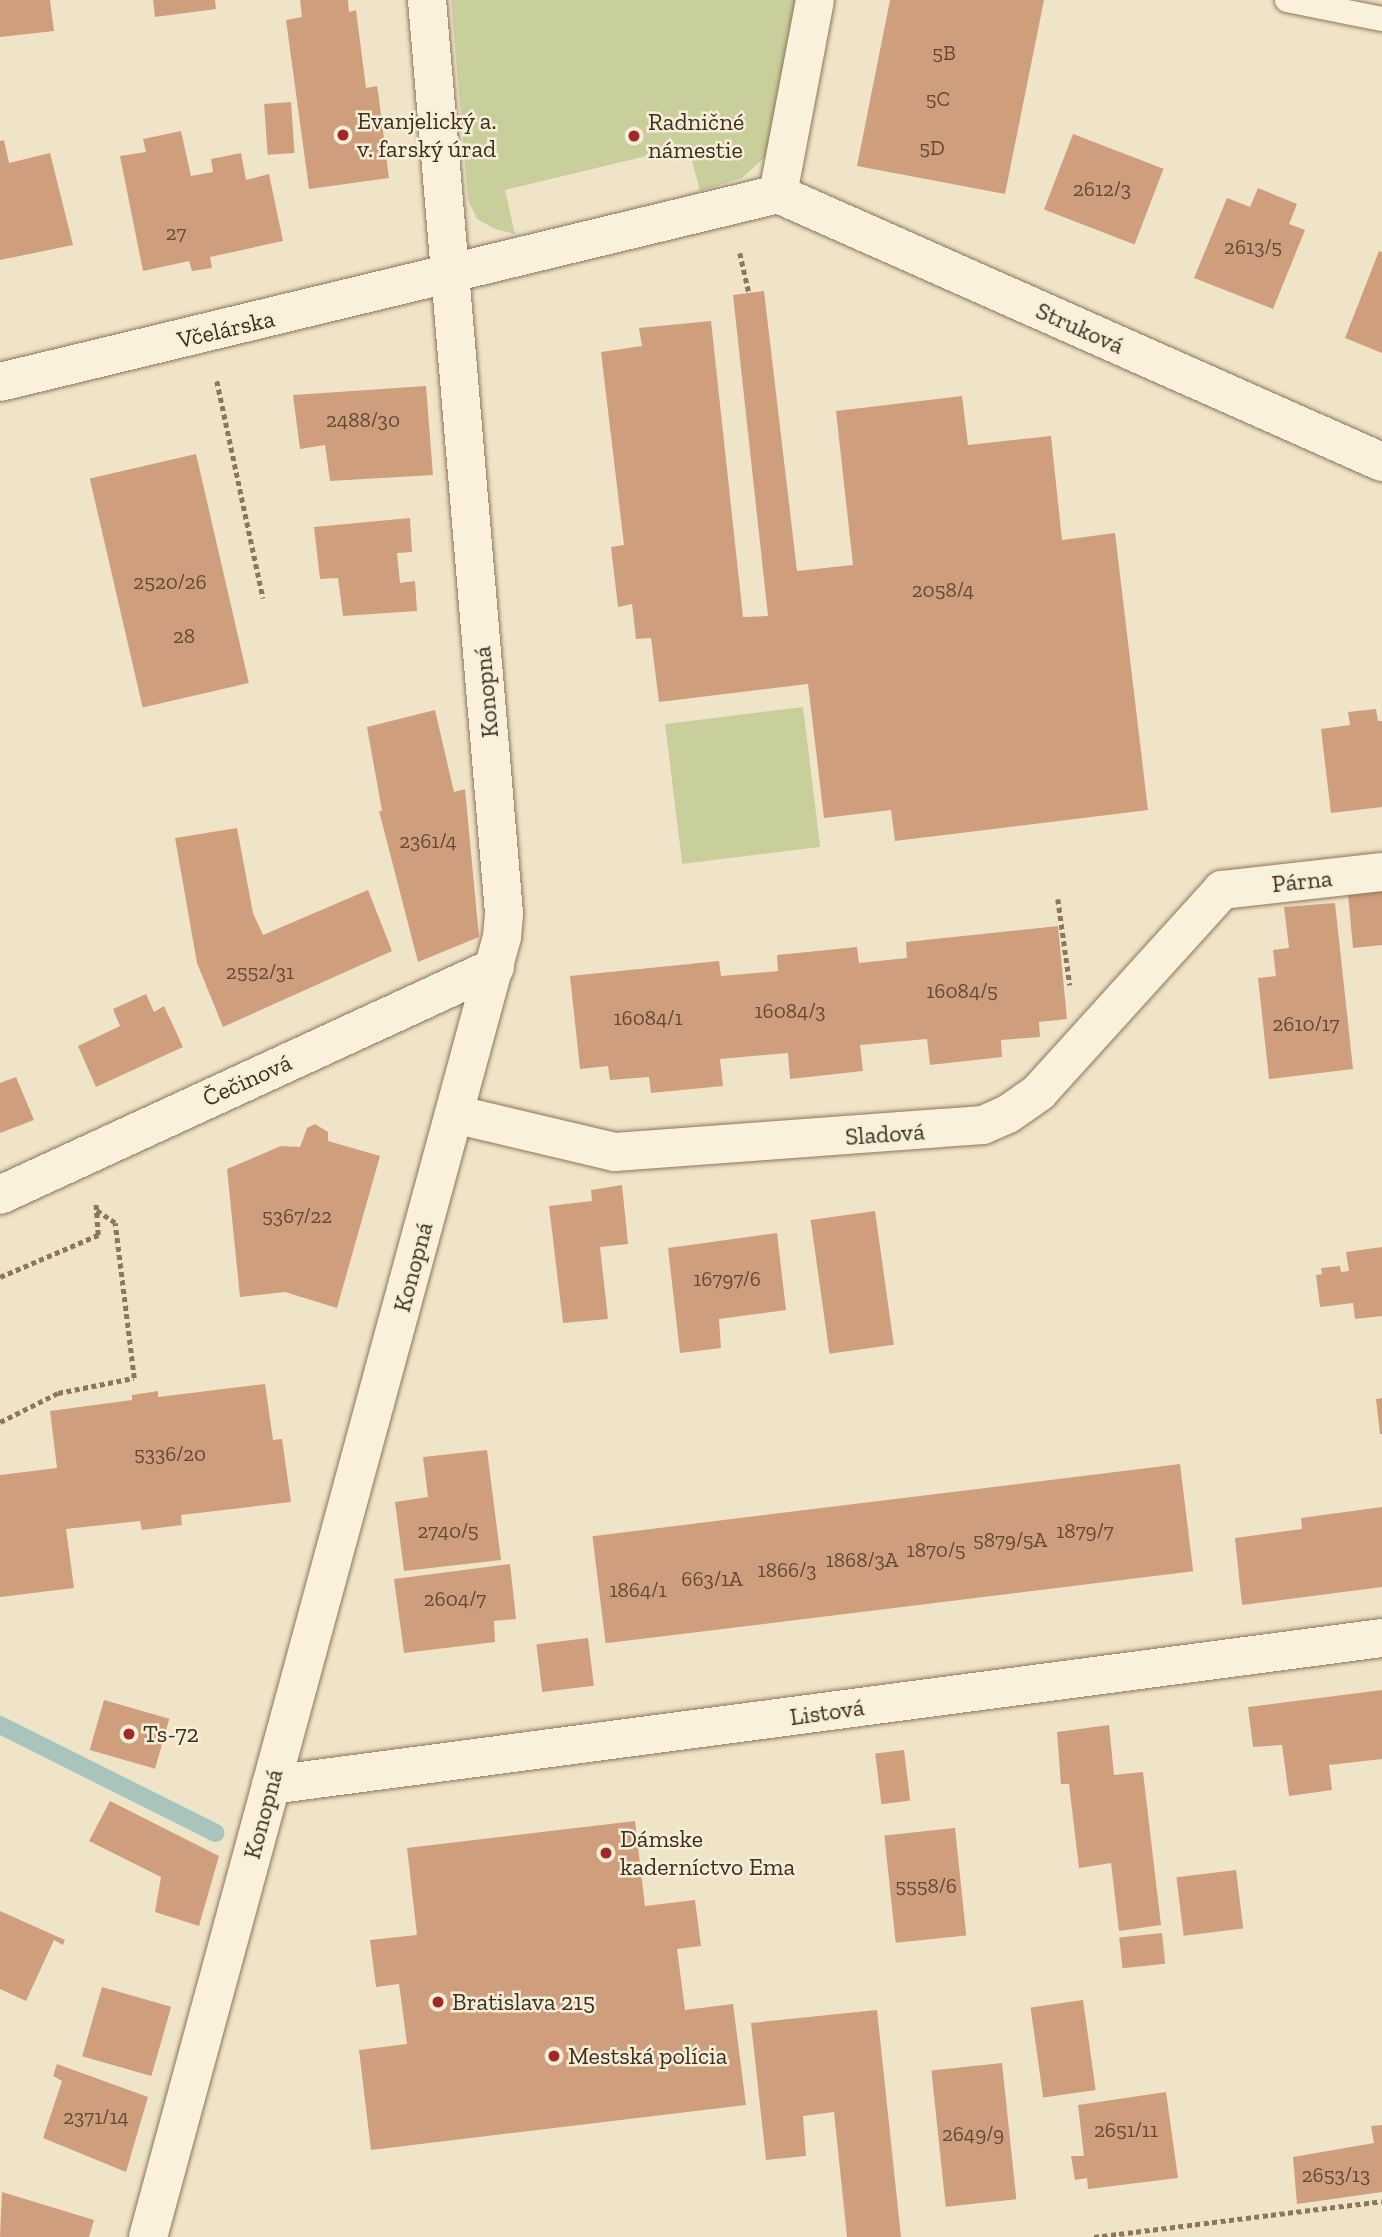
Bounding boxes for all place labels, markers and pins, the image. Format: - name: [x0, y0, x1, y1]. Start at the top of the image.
- place label: Evanjelický a. v. farský úrad: [357, 107, 497, 163]
- place label: Radničné námestie: [648, 108, 744, 164]
- marker: Evanjelický a. v. farský úrad: [335, 127, 351, 143]
- marker: Radničné námestie: [626, 128, 642, 144]
- place label: Ts-72: [143, 1720, 199, 1748]
- marker: Ts-72: [121, 1726, 137, 1742]
- place label: Dámske kaderníctvo Ema: [620, 1825, 795, 1881]
- marker: Dámske kaderníctvo Ema: [598, 1845, 614, 1861]
- place label: Bratislava 215: [452, 1988, 595, 2016]
- marker: Bratislava 215: [430, 1994, 446, 2010]
- place label: Mestská polícia: [568, 2042, 727, 2070]
- marker: Mestská polícia: [546, 2048, 562, 2064]

